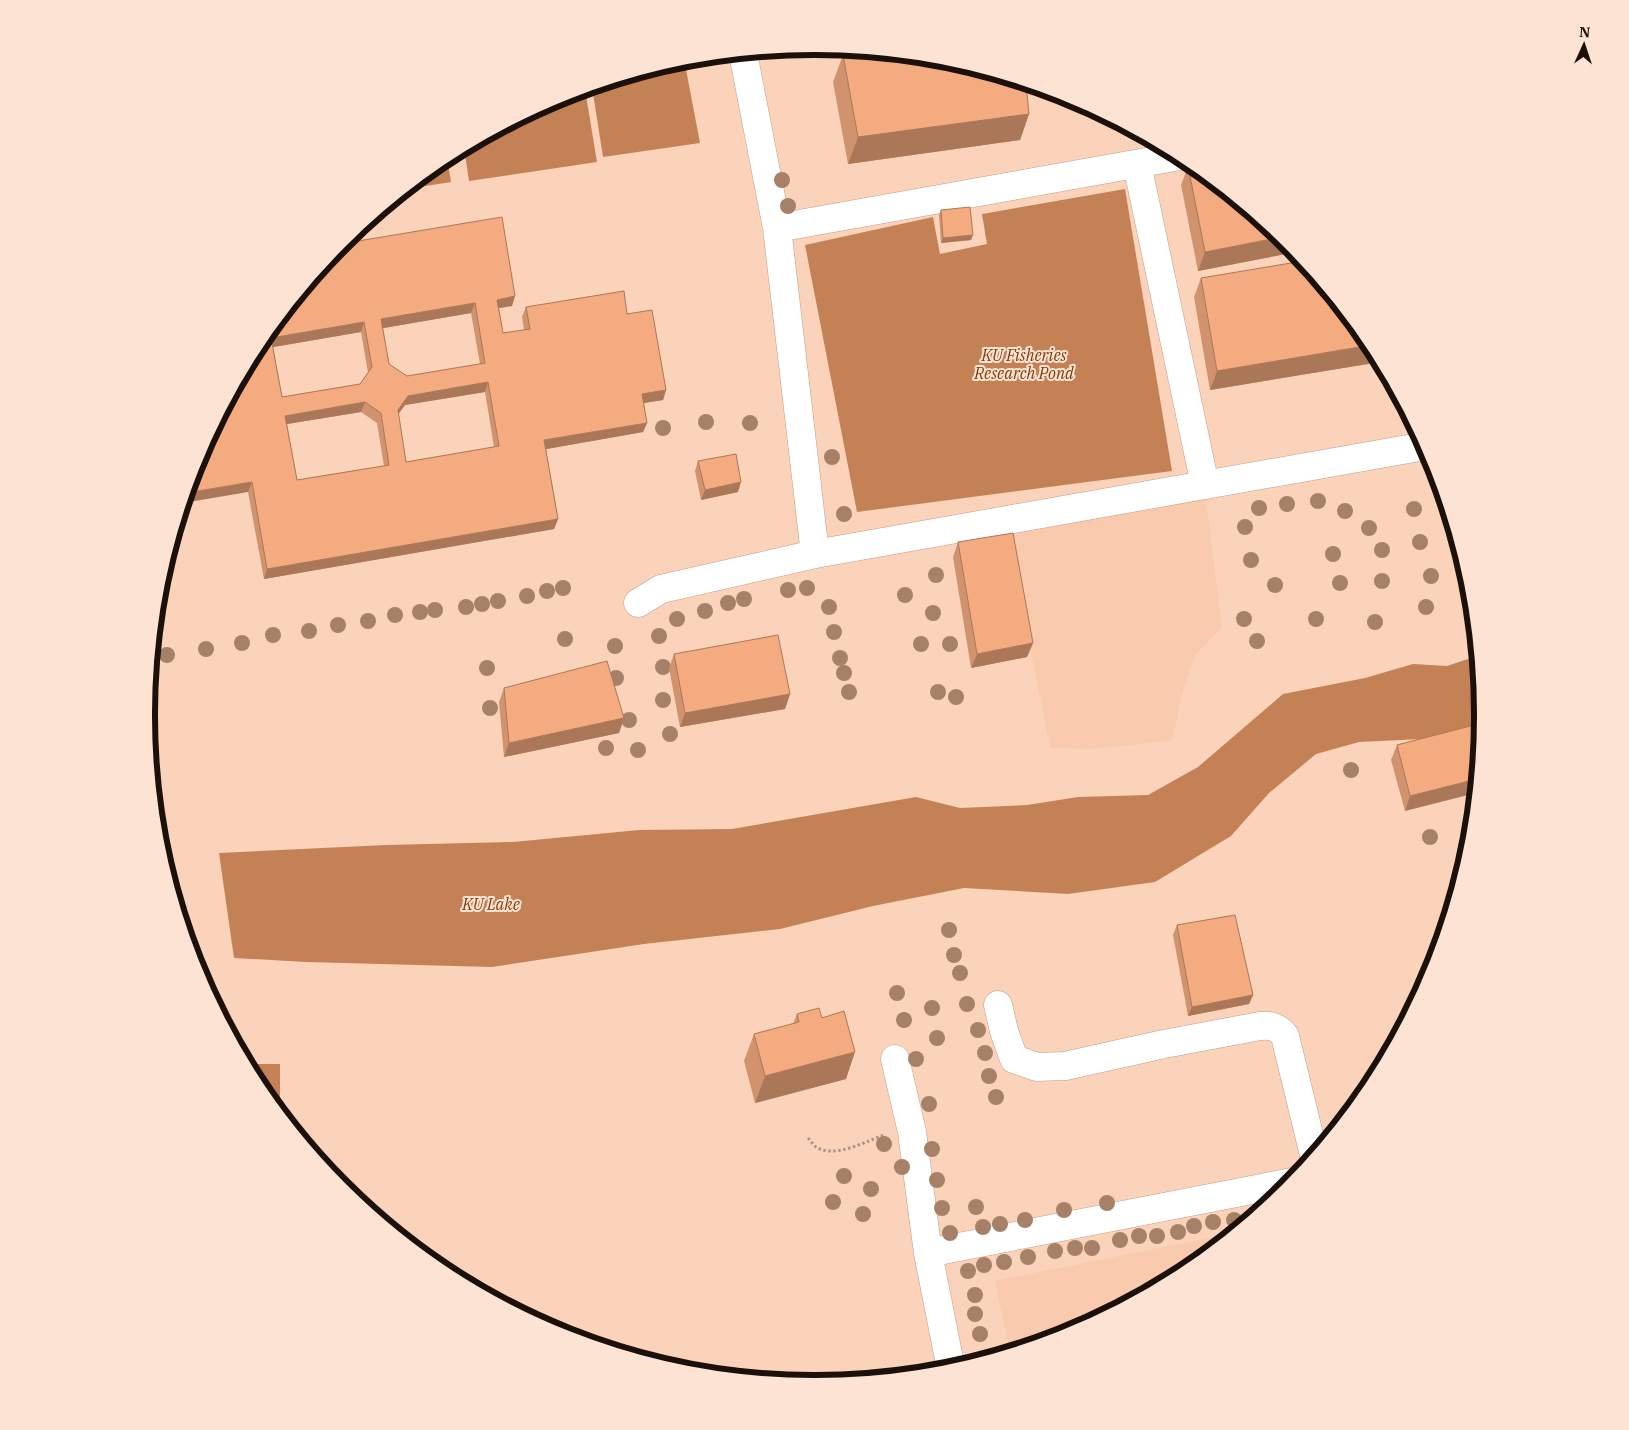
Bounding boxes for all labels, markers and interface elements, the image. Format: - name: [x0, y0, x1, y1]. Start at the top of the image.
- north arrow: [1559, 20, 1609, 70]
- text: N: [1579, 23, 1591, 41]
- water label: KU Fisheries Research Pond: [973, 345, 1074, 383]
- water label: KU Lake: [461, 894, 520, 914]

